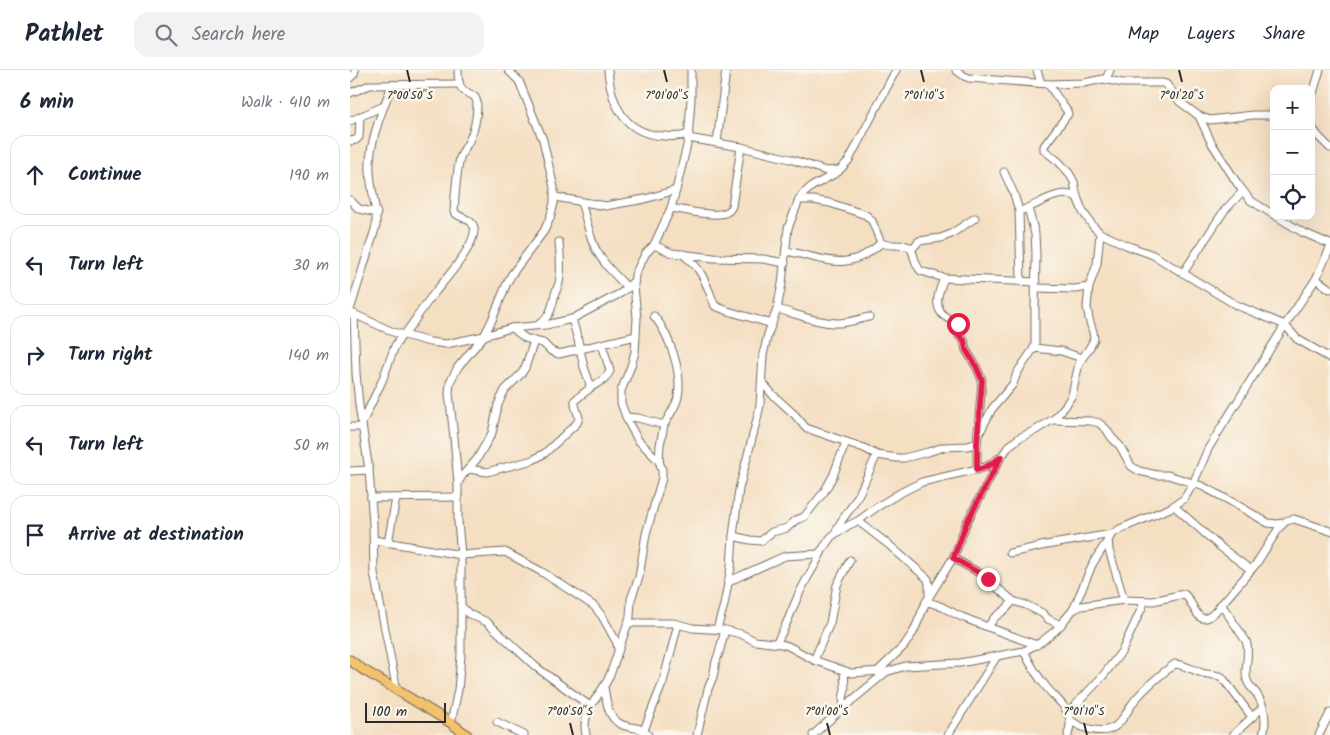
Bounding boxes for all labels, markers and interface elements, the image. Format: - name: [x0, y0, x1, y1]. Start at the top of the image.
- search box: [134, 12, 484, 57]
- text: Pathlet: [25, 15, 104, 54]
- text: Search here: [192, 20, 285, 50]
- text: Map: [1128, 20, 1159, 49]
- text: Layers: [1187, 20, 1235, 49]
- text: Share: [1263, 20, 1305, 49]
- icon: search: [152, 21, 180, 49]
- map controls: [1270, 85, 1315, 220]
- button: +: [1270, 85, 1315, 130]
- text: 6 min: [20, 86, 74, 119]
- text: 7°00'50"S: [387, 86, 434, 105]
- text: 7°01'00"S: [645, 86, 689, 105]
- text: 7°01'10"S: [903, 86, 945, 105]
- text: 7°01'20"S: [1160, 86, 1205, 105]
- text: Walk · 410 m: [241, 90, 330, 115]
- button: −: [1270, 130, 1315, 175]
- text: Continue: [68, 160, 141, 190]
- icon: ahead: [21, 161, 49, 189]
- text: 190 m: [289, 163, 329, 188]
- button: locate: [1270, 175, 1315, 220]
- text: Turn left: [68, 250, 143, 280]
- icon: left: [21, 251, 49, 279]
- text: 30 m: [293, 253, 329, 278]
- route start: [947, 313, 970, 336]
- text: Turn right: [68, 340, 153, 370]
- icon: right: [21, 341, 49, 369]
- text: 140 m: [288, 343, 329, 368]
- text: Turn left: [68, 430, 143, 460]
- icon: left: [21, 431, 49, 459]
- text: 50 m: [293, 433, 329, 458]
- text: Arrive at destination: [68, 520, 244, 550]
- icon: arrive: [21, 521, 49, 549]
- route end: [977, 568, 1000, 591]
- scale bar: [365, 700, 446, 723]
- text: 100 m: [372, 701, 407, 723]
- text: 7°00'50"S: [547, 702, 594, 721]
- text: 7°01'00"S: [805, 702, 849, 721]
- text: 7°01'10"S: [1063, 702, 1105, 721]

